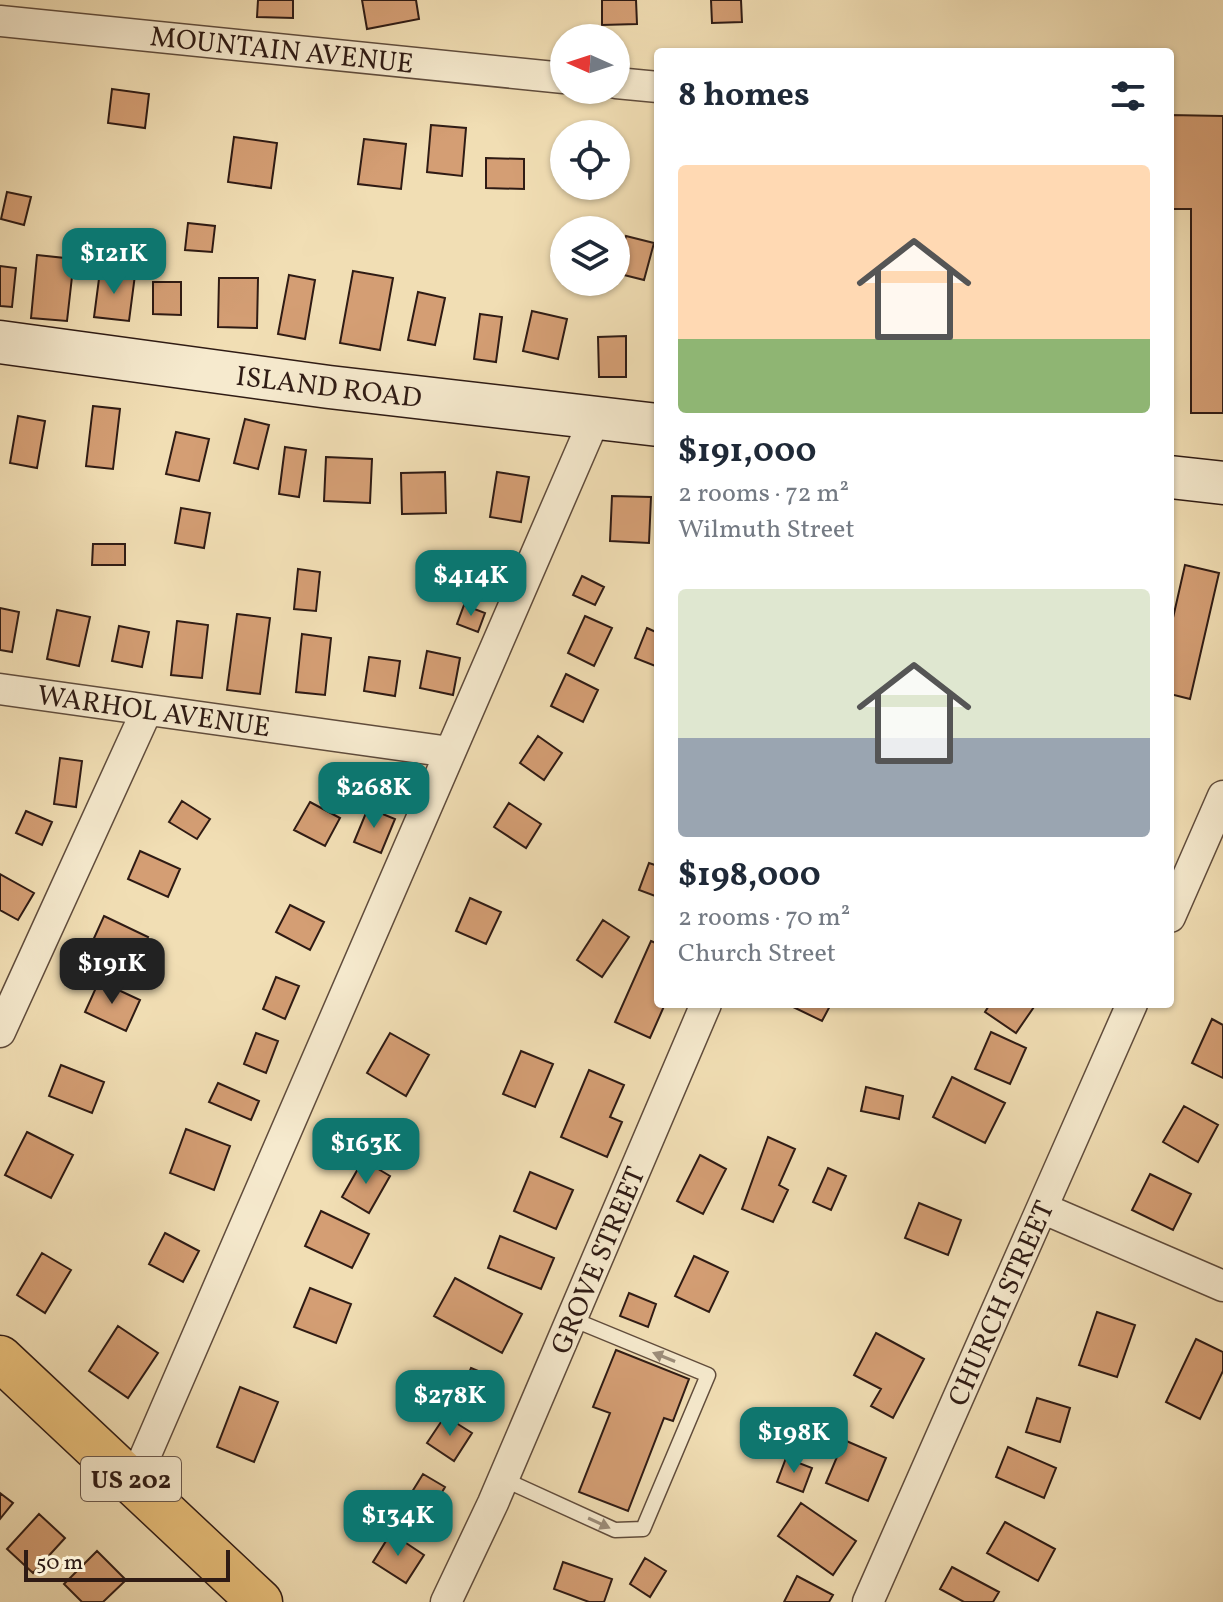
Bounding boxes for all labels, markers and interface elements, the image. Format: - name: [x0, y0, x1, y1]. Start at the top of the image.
- street label: MOUNTAIN AVENUE: [148, 18, 415, 85]
- north arrow: [550, 24, 630, 104]
- map controls: [550, 24, 630, 296]
- text: 8 homes: [678, 73, 810, 120]
- icon: filters: [1106, 74, 1150, 118]
- button: locate: [550, 120, 630, 200]
- button: layers: [550, 216, 630, 296]
- icon: home: [842, 217, 986, 361]
- pin: $121K: [58, 228, 170, 296]
- text: $121K: [80, 236, 148, 272]
- street label: ISLAND ROAD: [234, 358, 424, 419]
- text: $191,000: [678, 429, 816, 476]
- text: 2 rooms · 72 m²: [678, 476, 849, 512]
- text: Wilmuth Street: [678, 512, 855, 548]
- pin: $414K: [415, 550, 527, 618]
- text: $414K: [433, 558, 509, 594]
- icon: home: [842, 641, 986, 785]
- street label: WARHOL AVENUE: [35, 677, 273, 748]
- pin: $268K: [318, 762, 430, 830]
- text: $268K: [336, 770, 412, 806]
- text: $198,000: [678, 853, 821, 900]
- text: 2 rooms · 70 m²: [678, 900, 850, 936]
- text: Church Street: [678, 936, 836, 972]
- pin: $191K: [56, 938, 168, 1006]
- text: $191K: [78, 946, 146, 982]
- pin: $163K: [310, 1118, 422, 1186]
- text: $163K: [330, 1126, 402, 1162]
- street label: GROVE STREET: [542, 1161, 656, 1361]
- street label: CHURCH STREET: [940, 1195, 1065, 1413]
- one-way arrow: [652, 1351, 676, 1364]
- pin: $278K: [394, 1370, 506, 1438]
- text: $278K: [414, 1378, 486, 1414]
- pin: $198K: [738, 1407, 850, 1475]
- text: $198K: [758, 1415, 830, 1451]
- road number: US 202: [81, 1457, 181, 1501]
- pin: $134K: [342, 1490, 454, 1558]
- text: $134K: [362, 1498, 434, 1534]
- one-way arrow: [588, 1516, 611, 1530]
- scale bar: [24, 1546, 230, 1582]
- text: 50 m: [36, 1548, 83, 1579]

